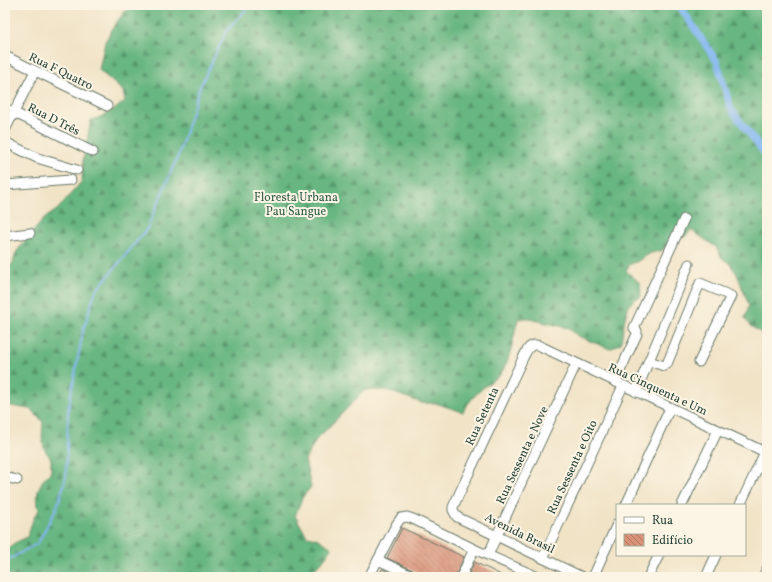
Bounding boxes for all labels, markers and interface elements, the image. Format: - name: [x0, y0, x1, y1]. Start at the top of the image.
- street label: Rua F Quatro: [26, 49, 95, 94]
- street label: Rua D Três: [25, 100, 82, 140]
- park label: Floresta Urbana Pau Sangue: [254, 190, 338, 220]
- street label: Rua Cinquenta e Um: [605, 360, 710, 420]
- street label: Rua Setenta: [462, 385, 503, 448]
- street label: Rua Sessenta e Nove: [493, 403, 553, 507]
- street label: Rua Sessenta e Oito: [544, 418, 602, 517]
- legend: [616, 504, 746, 556]
- street label: Avenida Brasil: [482, 510, 558, 558]
- text: Rua: [652, 513, 673, 529]
- text: Edifício: [652, 533, 693, 549]

